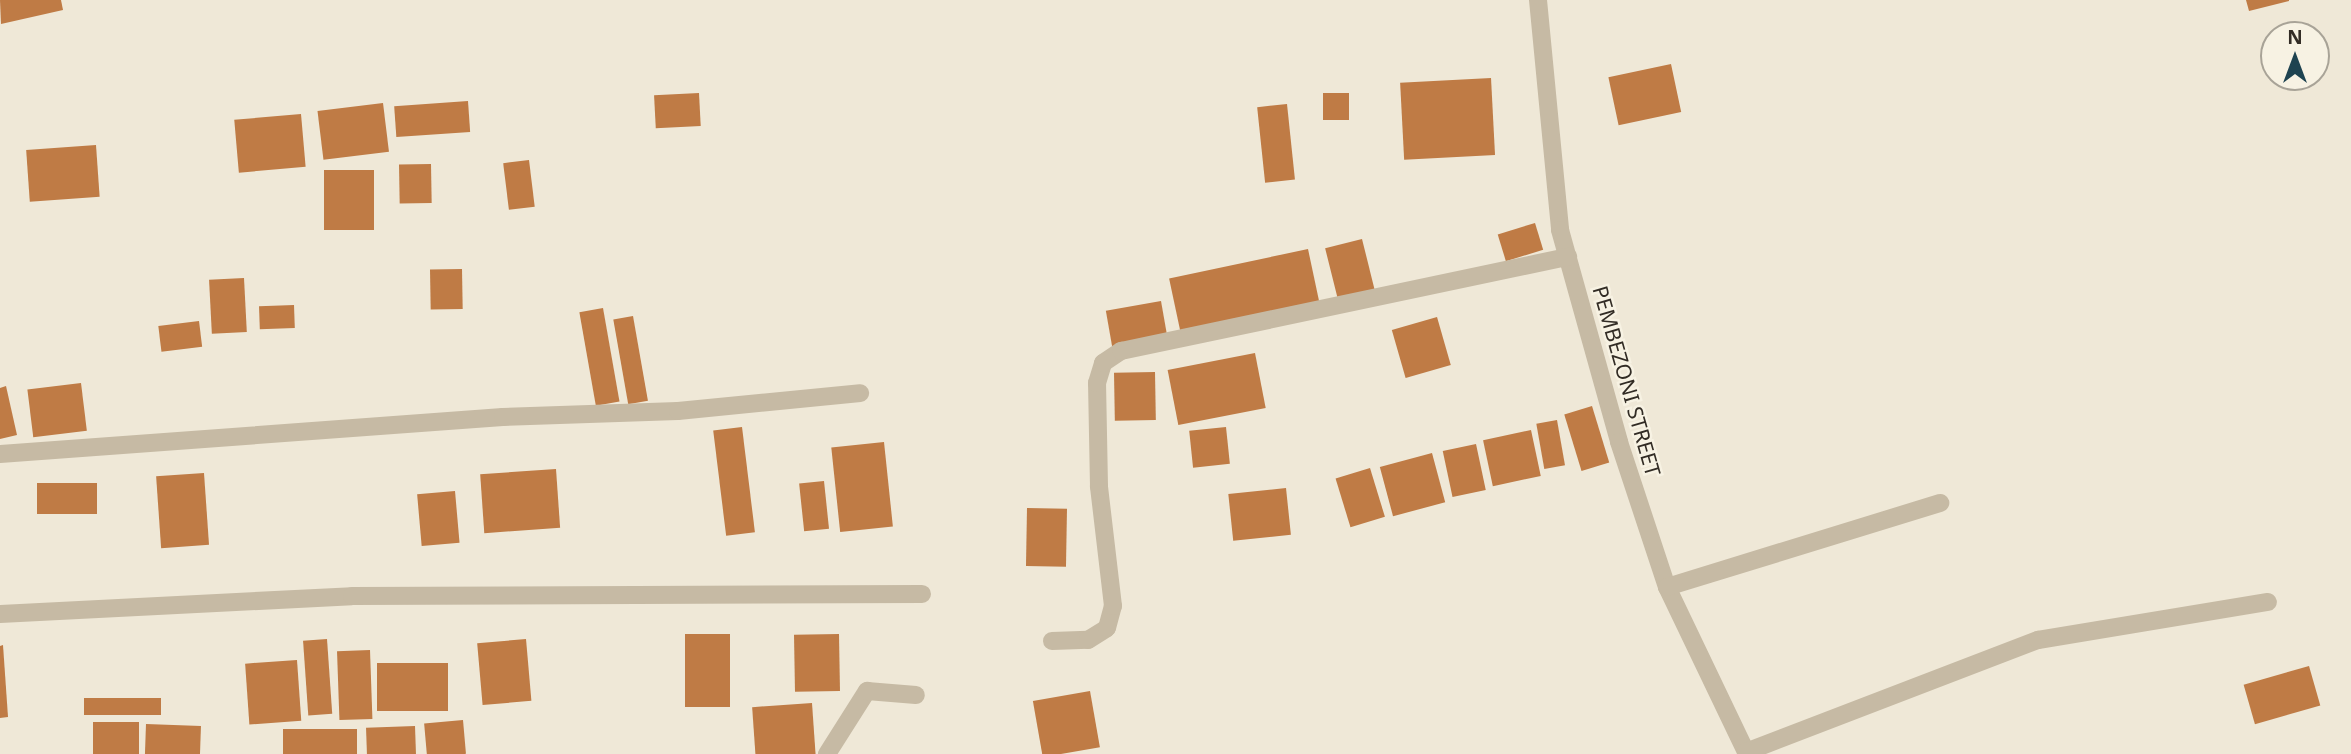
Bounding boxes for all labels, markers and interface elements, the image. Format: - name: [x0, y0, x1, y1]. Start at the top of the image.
- north arrow: [2260, 21, 2330, 91]
- text: N: [2287, 24, 2303, 50]
- street label: PEMBEZONI STREET: [1588, 283, 1666, 479]

